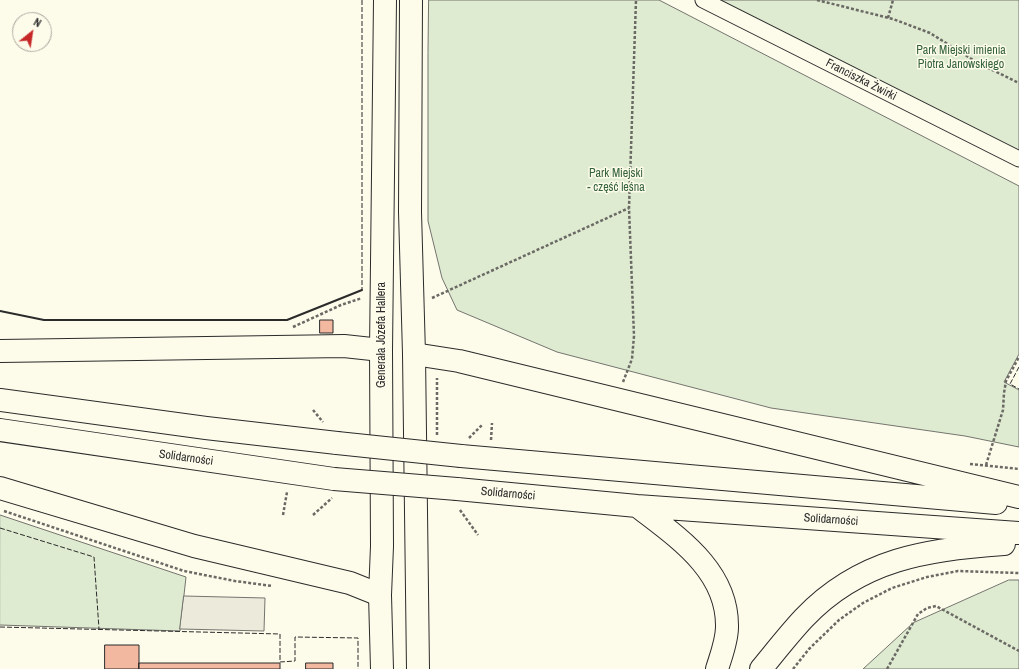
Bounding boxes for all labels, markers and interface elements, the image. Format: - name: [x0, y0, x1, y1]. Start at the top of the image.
- north arrow: [12, 12, 52, 52]
- text: N: [31, 15, 44, 30]
- park label: Park Miejski imienia Piotra Janowskiego: [916, 44, 1006, 72]
- street label: Franciszka Żwirki: [823, 56, 899, 104]
- park label: Park Miejski - część leśna: [587, 167, 645, 195]
- street label: Generała Józefa Hallera: [375, 282, 389, 388]
- street label: Solidarności: [158, 447, 214, 469]
- street label: Solidarności: [480, 484, 536, 504]
- street label: Solidarności: [803, 511, 859, 529]

